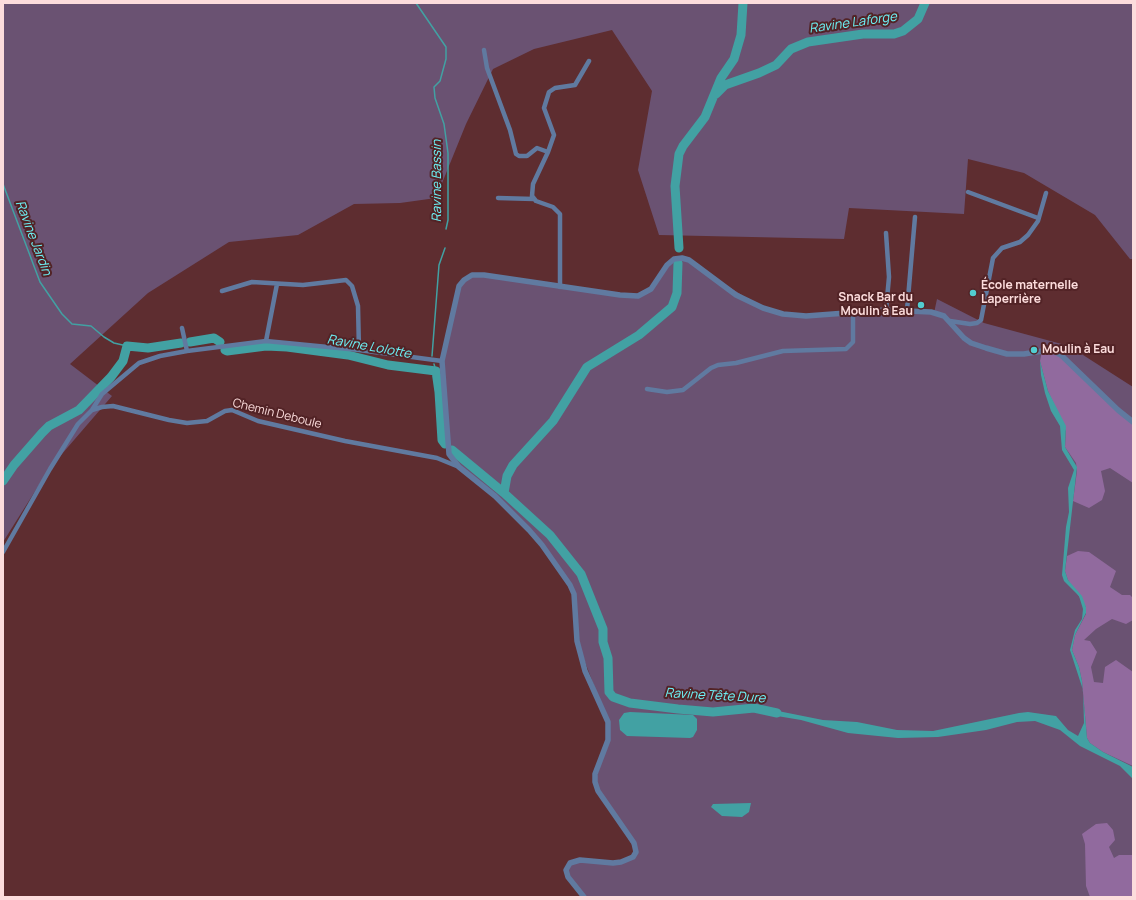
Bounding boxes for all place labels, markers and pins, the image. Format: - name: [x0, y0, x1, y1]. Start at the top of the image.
- place label: École maternelle Laperrière: [981, 279, 1078, 307]
- marker: École maternelle Laperrière: [968, 288, 978, 298]
- place label: Snack Bar du Moulin à Eau: [838, 291, 913, 319]
- marker: Snack Bar du Moulin à Eau: [916, 300, 926, 310]
- place label: Moulin à Eau: [1042, 343, 1115, 357]
- marker: Moulin à Eau: [1029, 345, 1039, 355]

